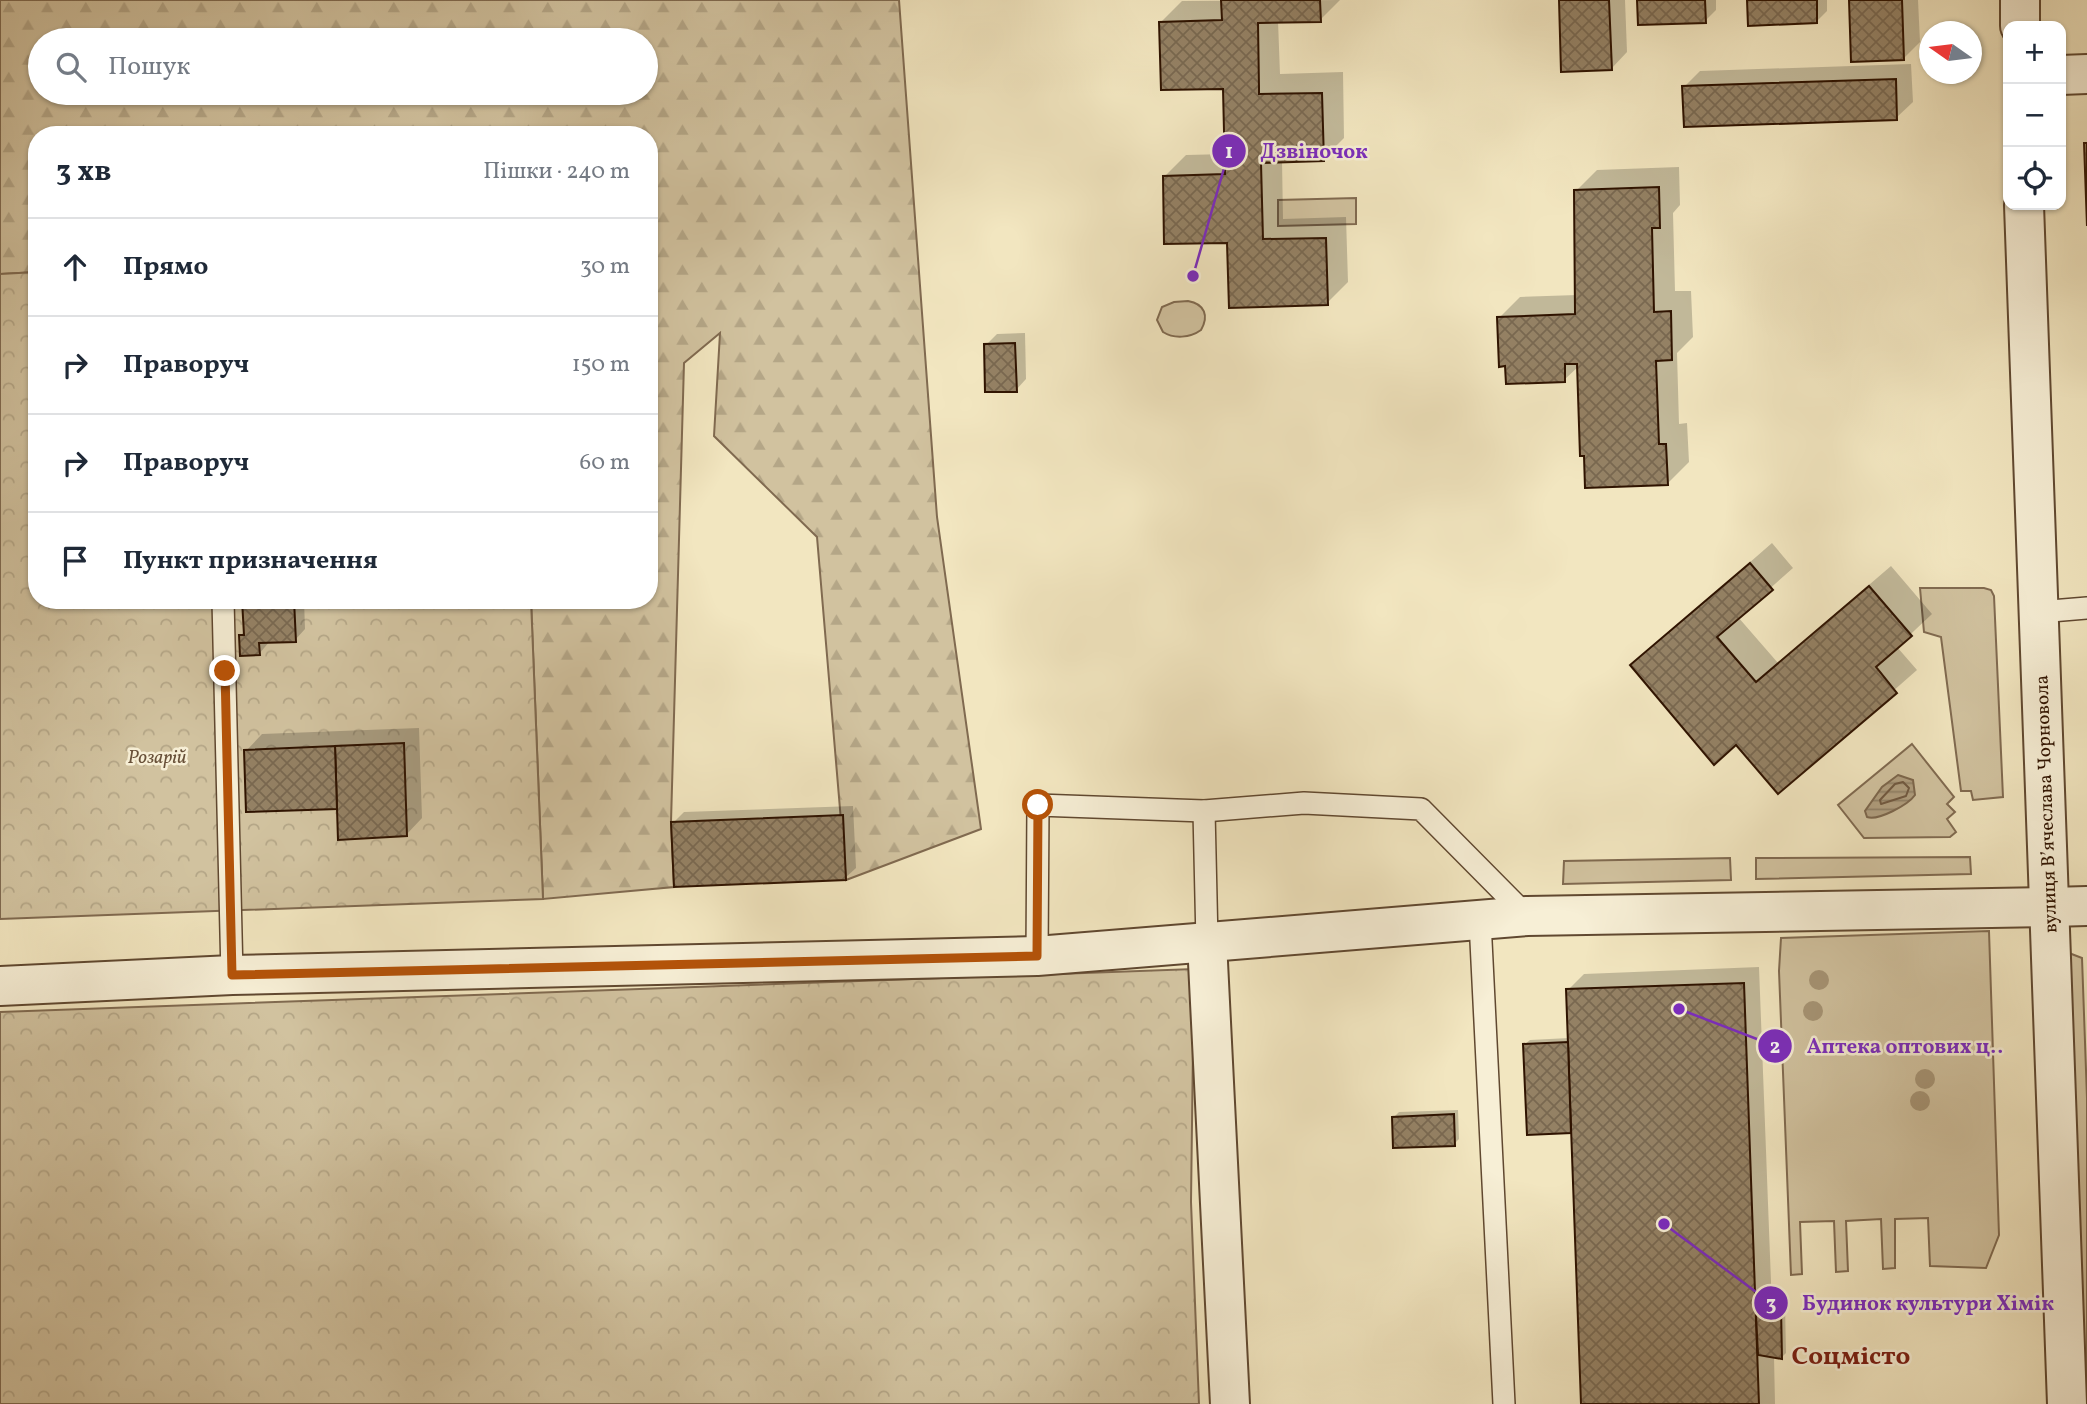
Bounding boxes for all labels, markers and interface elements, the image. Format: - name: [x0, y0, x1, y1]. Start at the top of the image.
- north arrow: [1919, 21, 1982, 84]
- map controls: [2003, 21, 2066, 210]
- button: +: [2003, 21, 2066, 84]
- search box: [28, 28, 658, 105]
- icon: search: [52, 48, 90, 86]
- text: Пошук: [108, 49, 190, 85]
- button: −: [2003, 84, 2066, 147]
- callout: Дзвіночок: [1211, 130, 1382, 172]
- text: 1: [1225, 138, 1233, 167]
- text: Дзвіночок: [1260, 138, 1368, 167]
- button: locate: [2003, 147, 2066, 210]
- text: 3 хв: [56, 151, 112, 193]
- text: Пішки · 240 m: [483, 156, 630, 188]
- icon: ahead: [56, 248, 94, 286]
- text: Прямо: [123, 249, 208, 285]
- text: 30 m: [580, 251, 630, 283]
- icon: right: [56, 346, 94, 384]
- text: Праворуч: [123, 347, 249, 383]
- text: 150 m: [572, 349, 630, 381]
- icon: right: [56, 444, 94, 482]
- text: Праворуч: [123, 445, 249, 481]
- text: 60 m: [580, 447, 630, 479]
- icon: arrive: [56, 542, 94, 580]
- text: Пункт призначення: [123, 543, 378, 579]
- route end: [209, 655, 240, 686]
- street label: вулиця Вʼячеслава Чорновола: [2030, 675, 2064, 933]
- park label: Розарій: [128, 745, 187, 771]
- route start: [1022, 789, 1053, 820]
- callout: Аптека оптових ц‥: [1758, 1025, 2017, 1067]
- text: 2: [1770, 1033, 1780, 1062]
- text: Аптека оптових ц‥: [1807, 1033, 2003, 1062]
- callout: Будинок культури Хімік: [1753, 1282, 2068, 1324]
- text: 3: [1766, 1290, 1776, 1319]
- text: Будинок культури Хімік: [1802, 1290, 2054, 1319]
- district label: Соцмісто: [1792, 1339, 1910, 1375]

